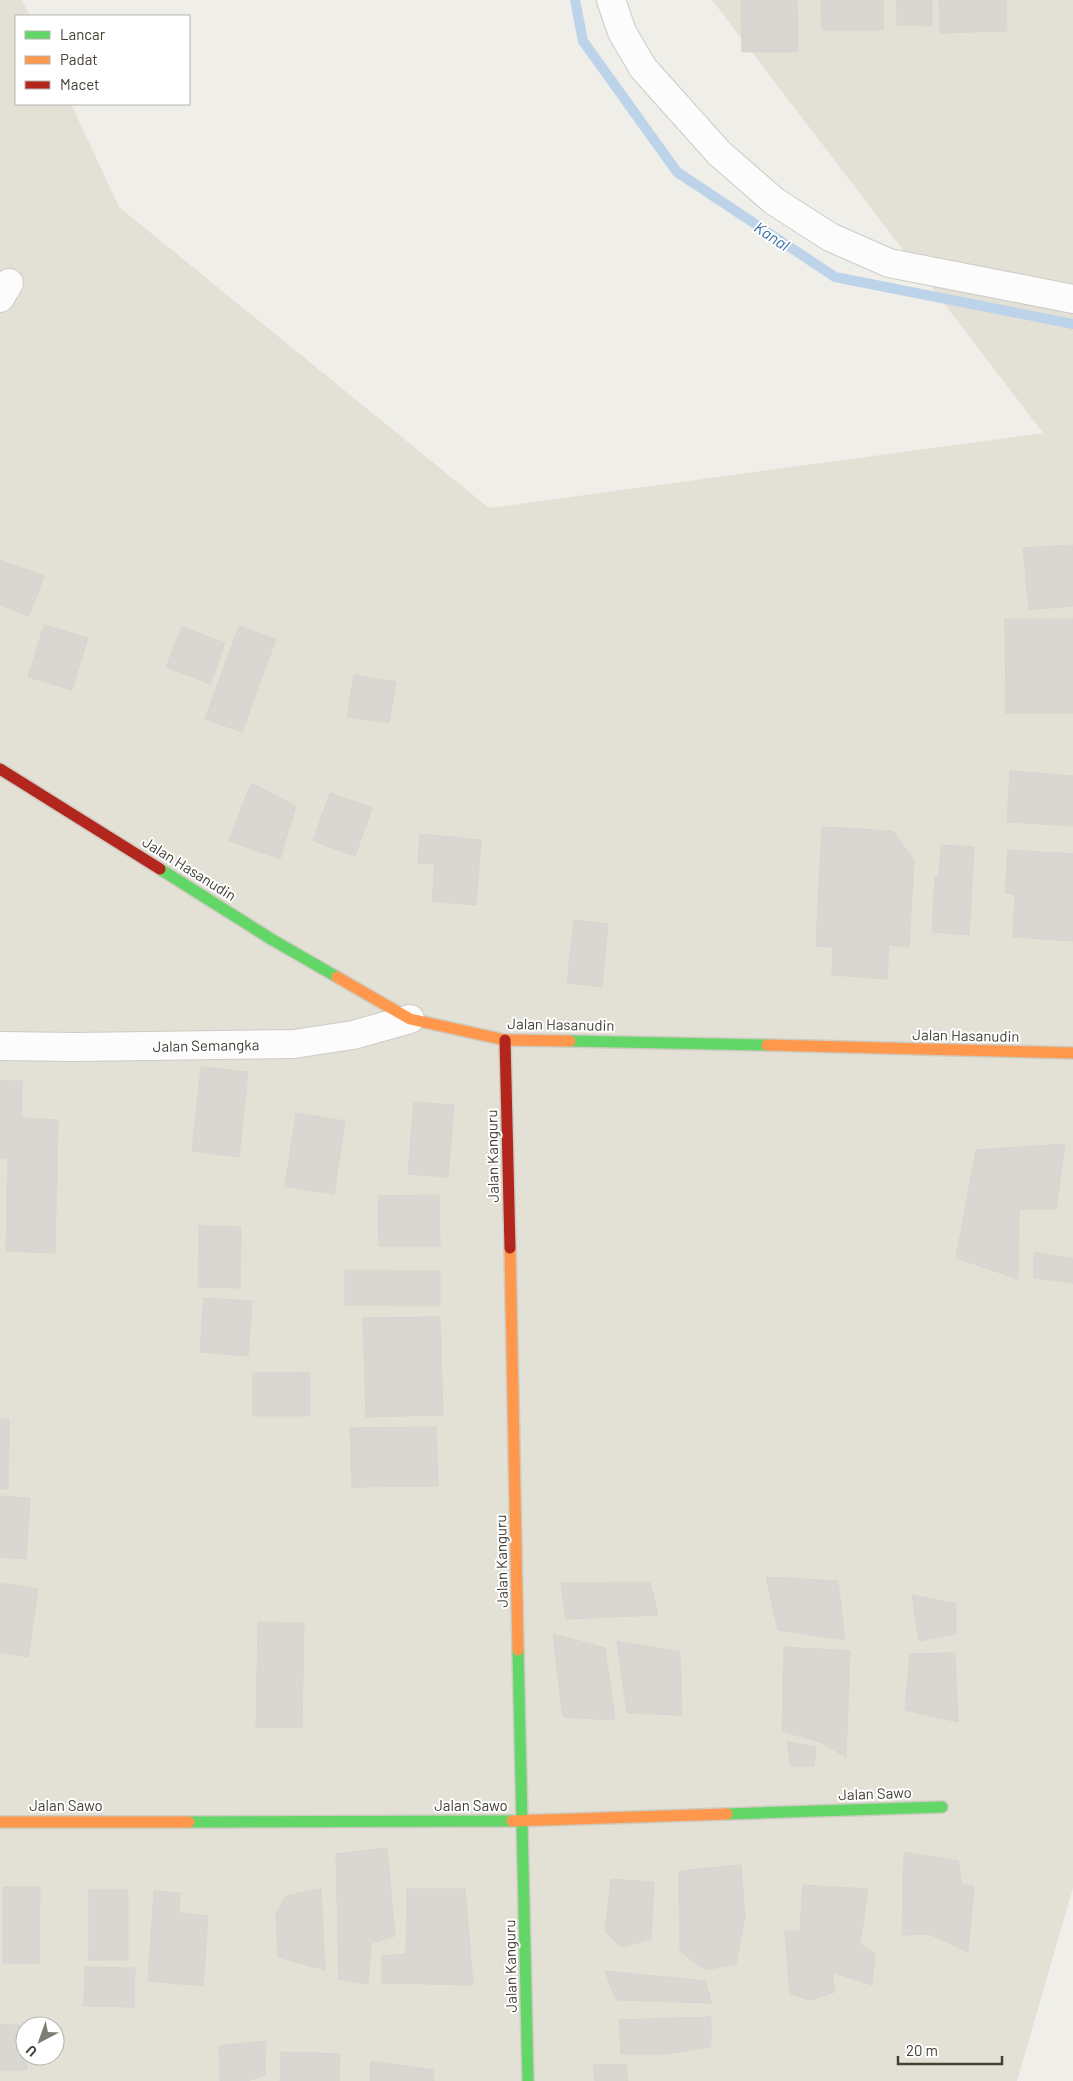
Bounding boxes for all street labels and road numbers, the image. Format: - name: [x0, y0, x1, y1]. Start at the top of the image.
- street label: Jalan Hasanudin: [139, 832, 240, 904]
- street label: Jalan Hasanudin: [507, 1014, 615, 1034]
- street label: Jalan Hasanudin: [912, 1025, 1020, 1045]
- street label: Jalan Semangka: [153, 1035, 259, 1055]
- street label: Jalan Kanguru: [482, 1109, 502, 1203]
- street label: Jalan Kanguru: [491, 1514, 511, 1608]
- street label: Jalan Sawo: [838, 1783, 912, 1803]
- street label: Jalan Sawo: [29, 1796, 103, 1814]
- street label: Jalan Sawo: [434, 1796, 508, 1814]
- street label: Jalan Kanguru: [500, 1919, 520, 2013]

